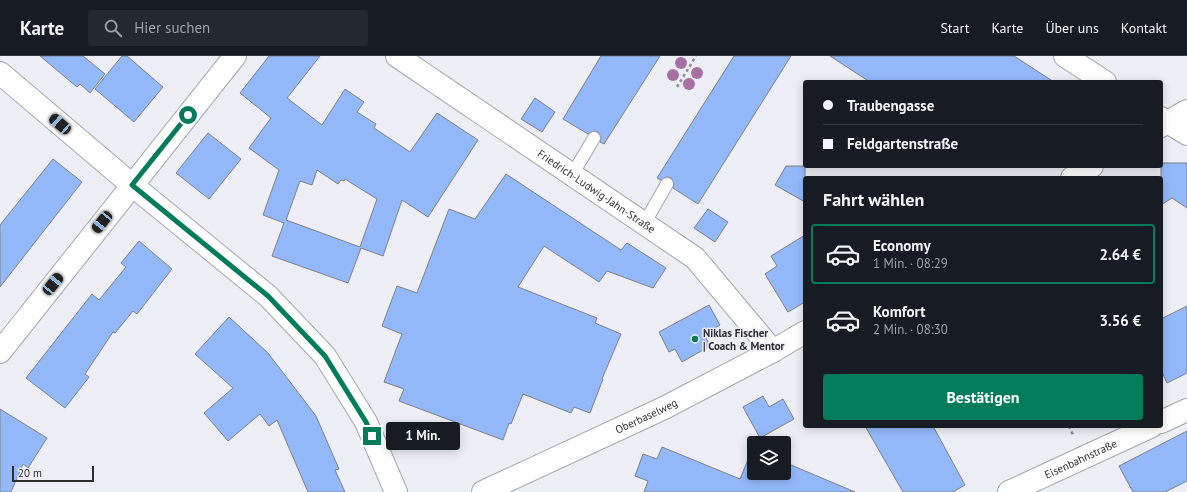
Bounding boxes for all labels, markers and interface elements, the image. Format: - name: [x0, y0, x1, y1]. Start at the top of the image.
- search box: [88, 10, 368, 46]
- text: Karte: [20, 16, 64, 40]
- icon: search: [102, 17, 124, 39]
- text: Hier suchen: [134, 18, 210, 37]
- text: Start: [940, 19, 969, 37]
- text: Karte: [991, 19, 1023, 37]
- text: Über uns: [1045, 19, 1099, 37]
- text: Kontakt: [1121, 19, 1167, 37]
- text: Traubengasse: [847, 96, 934, 115]
- route start: [179, 106, 197, 124]
- car: [47, 112, 73, 136]
- text: Feldgartenstraße: [847, 134, 958, 153]
- street label: Friedrich-Ludwig-Jahn-Straße: [535, 146, 658, 236]
- text: Fahrt wählen: [823, 188, 924, 211]
- car: [90, 209, 114, 235]
- icon: car: [825, 236, 861, 272]
- text: Economy: [873, 236, 931, 255]
- text: 2.64 €: [1099, 245, 1141, 264]
- text: 1 Min. · 08:29: [873, 255, 948, 272]
- car: [41, 271, 65, 297]
- icon: car: [825, 302, 861, 338]
- text: Komfort: [873, 302, 925, 321]
- text: 3.56 €: [1099, 311, 1141, 330]
- text: 2 Min. · 08:30: [873, 321, 948, 338]
- place label: Niklas Fischer | Coach & Mentor: [703, 326, 785, 353]
- marker: Niklas Fischer | Coach & Mentor: [690, 334, 700, 344]
- button: Bestätigen: [823, 374, 1143, 420]
- street label: Oberbaselweg: [613, 395, 680, 437]
- callout: 1 Min.: [386, 422, 460, 450]
- route end: [363, 427, 381, 445]
- text: 1 Min.: [406, 427, 440, 444]
- map controls: [747, 436, 791, 480]
- button: layers: [747, 436, 791, 480]
- street label: Eisenbahnstraße: [1042, 436, 1120, 482]
- scale bar: [12, 464, 94, 483]
- text: 20 m: [18, 466, 42, 480]

